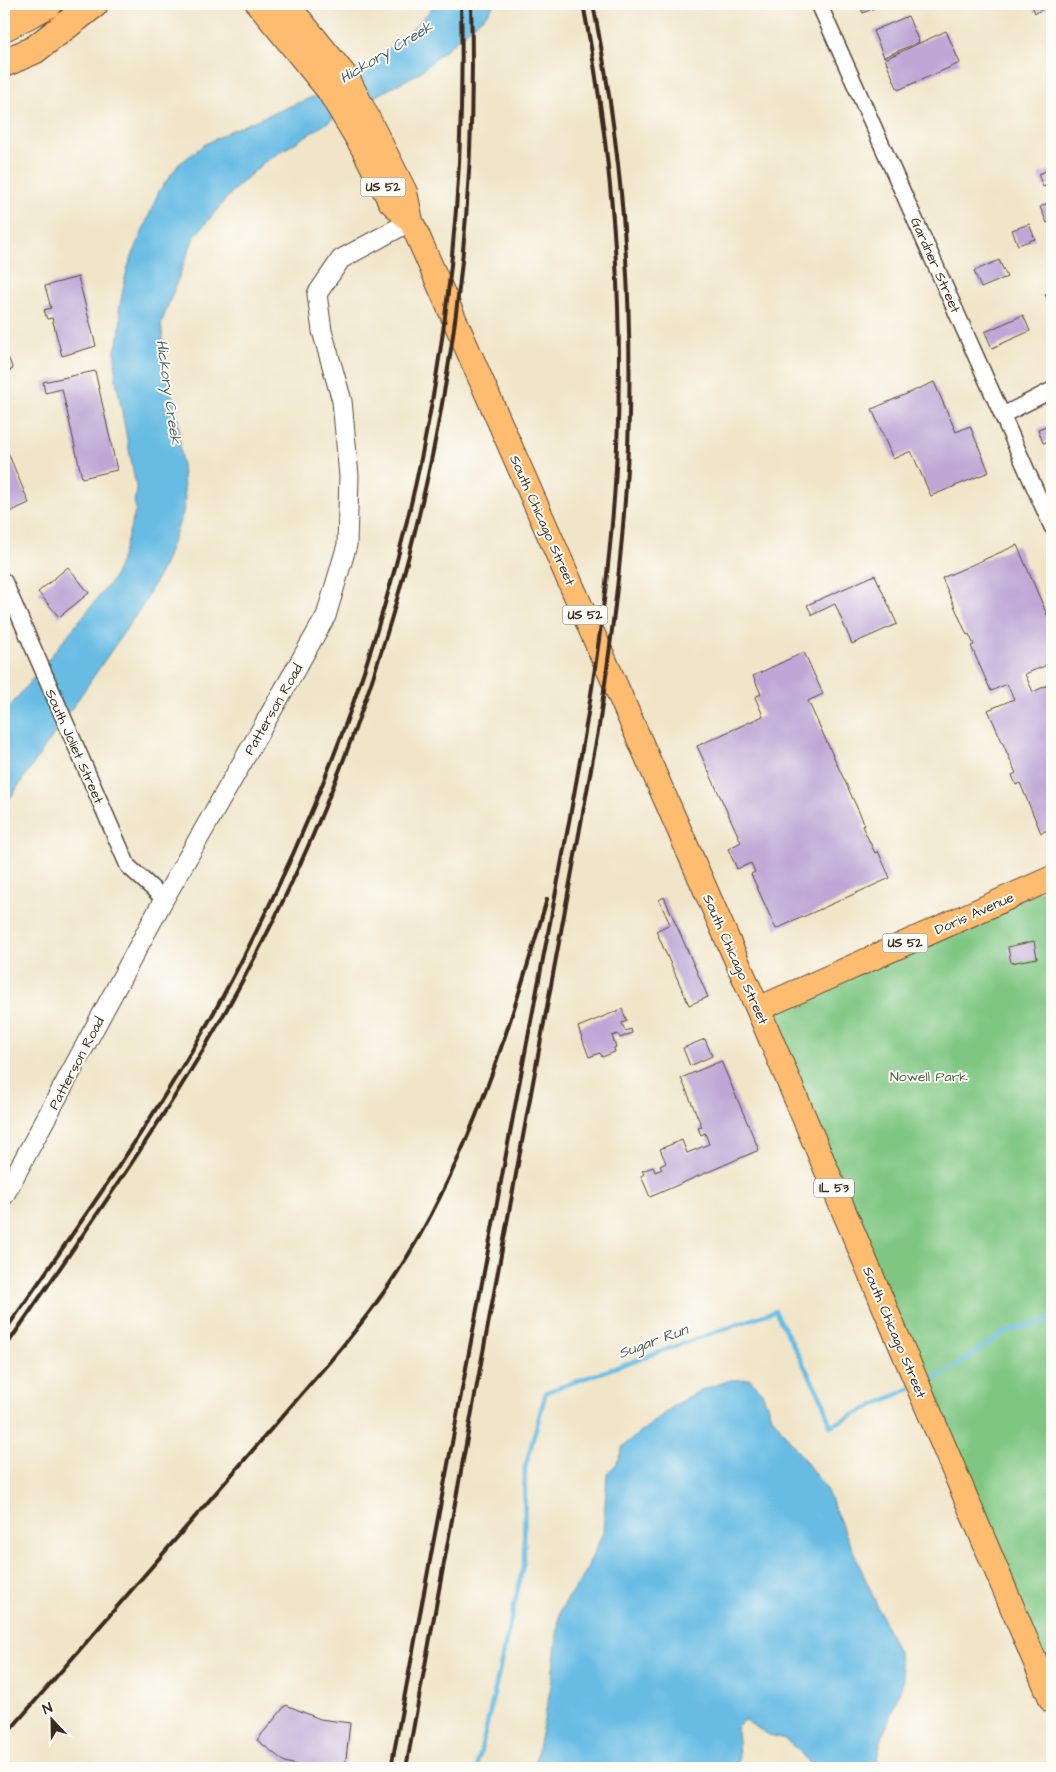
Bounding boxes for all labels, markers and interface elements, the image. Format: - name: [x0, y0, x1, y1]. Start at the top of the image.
- water label: Hickory Creek: [336, 16, 438, 89]
- road number: US 52: [360, 178, 406, 196]
- street label: Gardner Street: [905, 214, 965, 317]
- water label: Hickory Creek: [150, 338, 186, 447]
- street label: South Chicago Street: [504, 452, 580, 589]
- road number: US 52: [562, 606, 608, 624]
- street label: Patterson Road: [240, 660, 308, 759]
- street label: South Joliet Street: [40, 686, 109, 807]
- street label: Doris Avenue: [932, 887, 1018, 940]
- street label: South Chicago Street: [697, 891, 773, 1028]
- road number: US 52: [882, 934, 928, 952]
- street label: Patterson Road: [44, 1014, 110, 1113]
- park label: Nowell Park: [890, 1067, 968, 1087]
- road number: IL 53: [814, 1178, 854, 1198]
- street label: South Chicago Street: [857, 1264, 931, 1402]
- water label: Sugar Run: [615, 1319, 693, 1365]
- north arrow: [28, 1694, 78, 1744]
- text: N: [40, 1698, 56, 1720]

